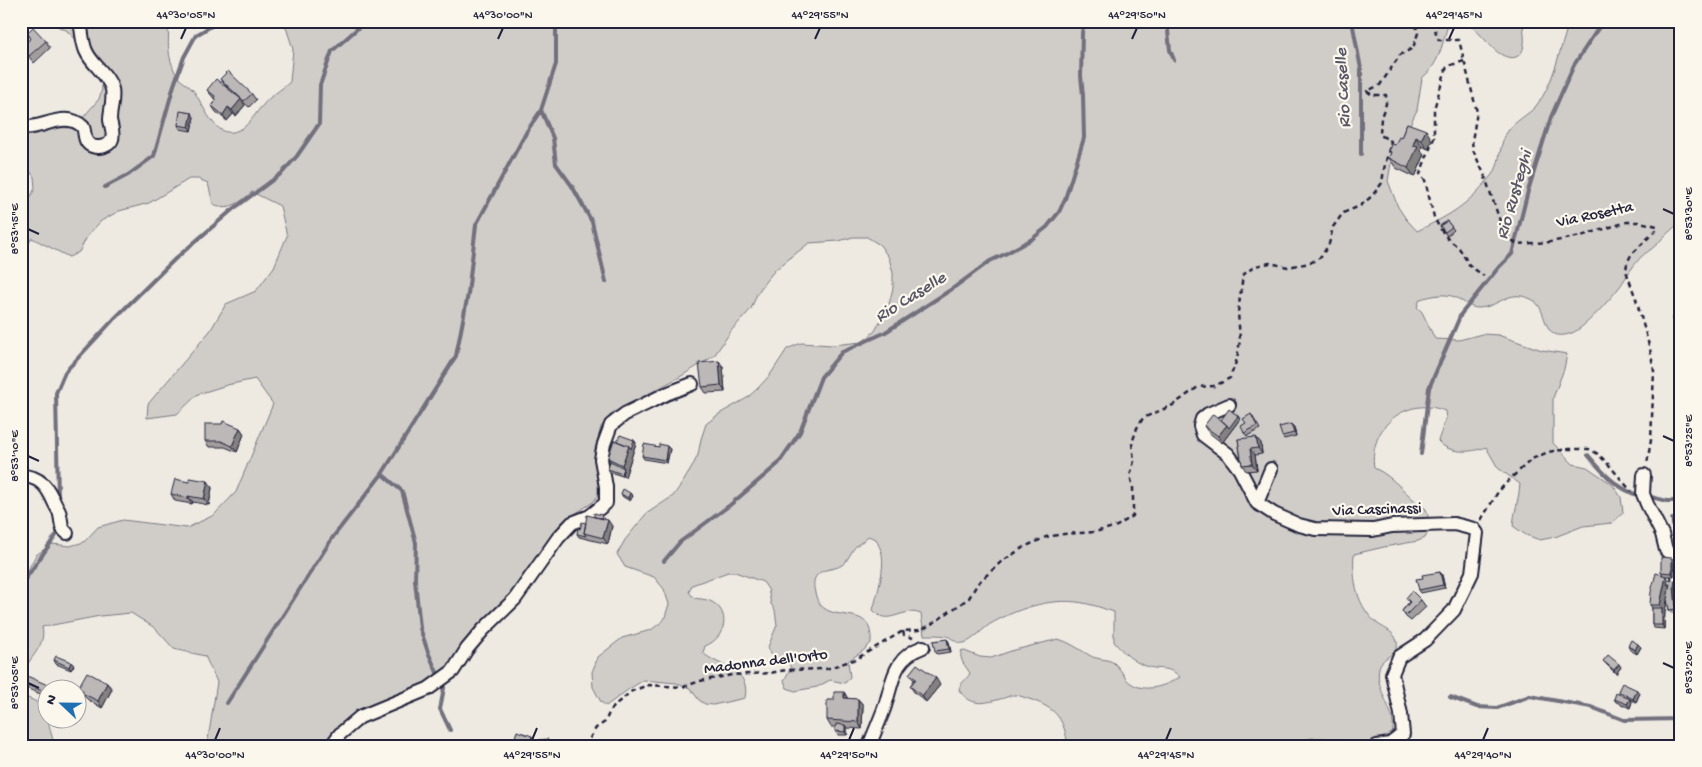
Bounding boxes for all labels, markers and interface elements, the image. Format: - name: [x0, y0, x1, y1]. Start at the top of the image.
- text: 44°30'05"N: [157, 9, 216, 23]
- text: 44°30'00"N: [473, 9, 533, 23]
- text: 44°29'55"N: [791, 9, 849, 23]
- text: 44°29'50"N: [1108, 9, 1166, 23]
- text: 44°29'45"N: [1426, 9, 1482, 23]
- water label: Rio Caselle: [1331, 47, 1357, 128]
- water label: Rio Rusteghi: [1492, 146, 1538, 242]
- text: 8°53'30"E: [1683, 187, 1697, 241]
- street label: Via Rosetta: [1554, 198, 1636, 234]
- text: 8°53'15"E: [9, 203, 23, 255]
- water label: Rio Caselle: [872, 268, 951, 328]
- text: 8°53'25"E: [1683, 414, 1697, 467]
- text: 8°53'10"E: [9, 430, 23, 482]
- street label: Via Cascinassi: [1331, 500, 1422, 522]
- text: 8°53'20"E: [1683, 641, 1697, 694]
- street label: Madonna dell'Orto: [703, 646, 829, 680]
- text: 8°53'05"E: [9, 656, 23, 710]
- north arrow: [38, 680, 88, 730]
- text: N: [43, 693, 62, 707]
- text: 44°30'00"N: [185, 749, 245, 763]
- text: 44°29'55"N: [503, 749, 561, 763]
- text: 44°29'50"N: [820, 749, 878, 763]
- text: 44°29'45"N: [1138, 749, 1194, 763]
- text: 44°29'40"N: [1454, 749, 1512, 763]

